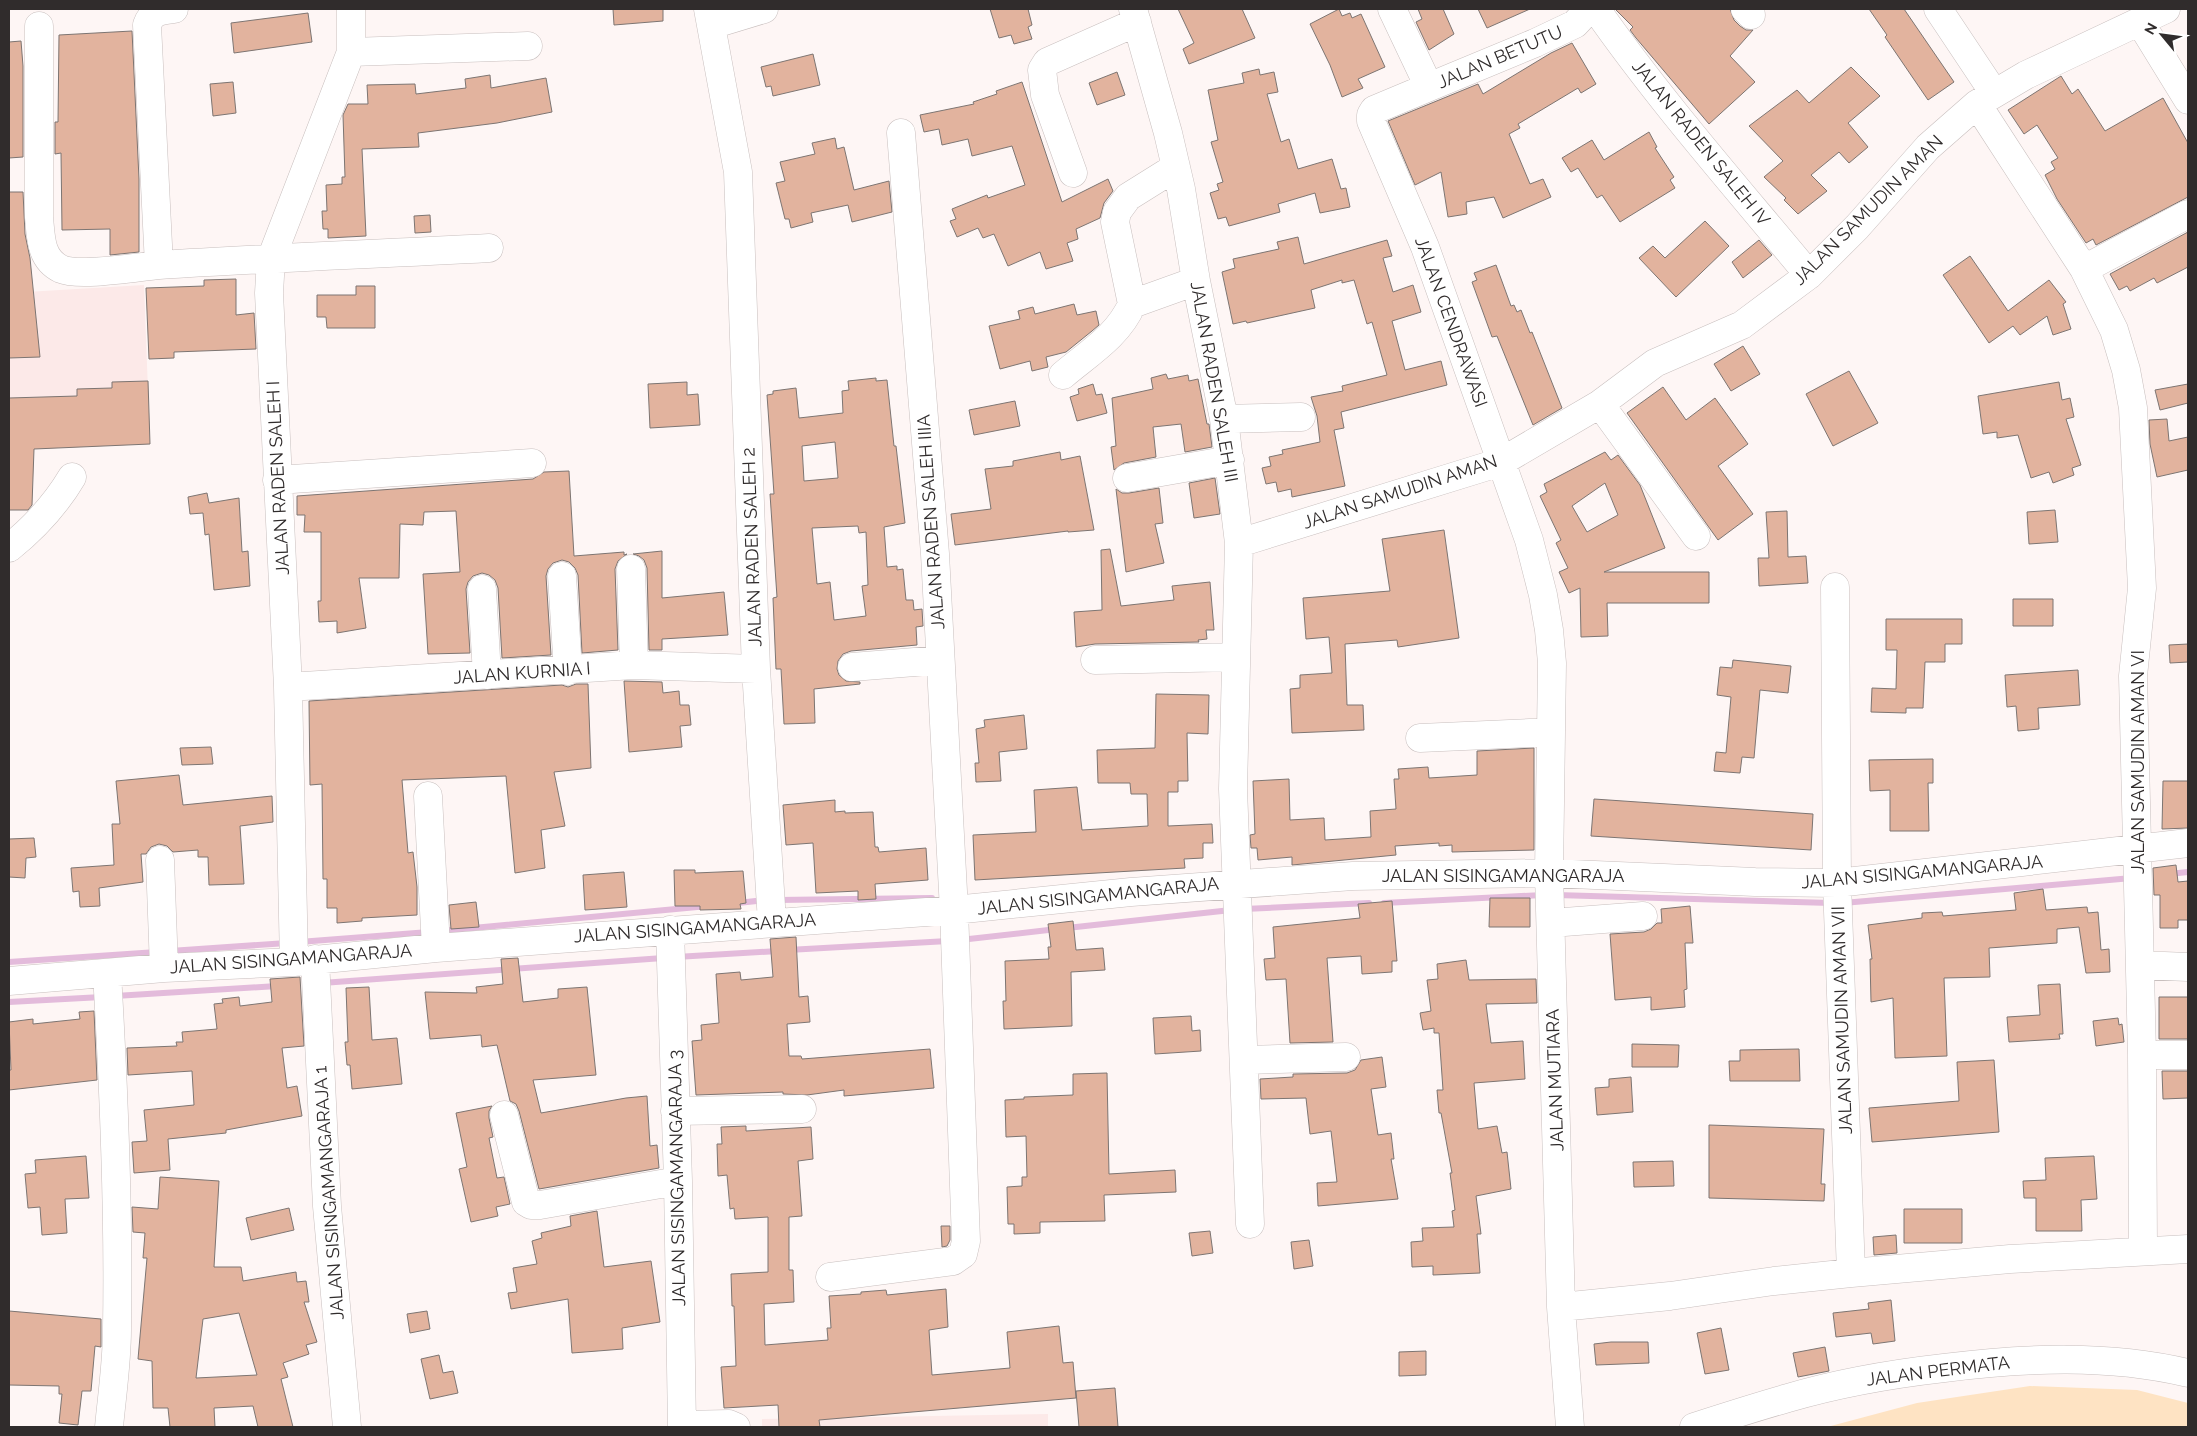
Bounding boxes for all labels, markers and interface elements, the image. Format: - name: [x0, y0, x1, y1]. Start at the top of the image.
- north arrow: [2137, 10, 2187, 60]
- text: N: [2141, 20, 2160, 37]
- street label: JALAN BETUTU: [1434, 21, 1565, 92]
- street label: JALAN RADEN SALEH IV: [1628, 56, 1775, 230]
- street label: JALAN SAMUDIN AMAN: [1788, 130, 1947, 289]
- street label: JALAN CENDRAWASI: [1411, 234, 1492, 410]
- street label: JALAN RADEN SALEH III: [1186, 280, 1242, 484]
- street label: JALAN RADEN SALEH I: [262, 380, 293, 576]
- street label: JALAN RADEN SALEH IIIA: [913, 414, 948, 630]
- street label: JALAN RADEN SALEH 2: [738, 447, 765, 647]
- street label: JALAN SAMUDIN AMAN: [1300, 450, 1500, 533]
- street label: JALAN SAMUDIN AMAN VI: [2127, 650, 2148, 874]
- street label: JALAN KURNIA I: [453, 657, 591, 688]
- street label: JALAN SISINGAMANGARAJA: [1800, 850, 2044, 893]
- street label: JALAN SISINGAMANGARAJA: [1382, 865, 1624, 886]
- street label: JALAN SISINGAMANGARAJA: [976, 872, 1220, 919]
- street label: JALAN SAMUDIN AMAN VII: [1827, 906, 1856, 1134]
- street label: JALAN SISINGAMANGARAJA: [573, 909, 817, 946]
- street label: JALAN SISINGAMANGARAJA: [169, 940, 413, 977]
- street label: JALAN MUTIARA: [1542, 1008, 1567, 1152]
- street label: JALAN SISINGAMANGARAJA 3: [664, 1050, 689, 1306]
- street label: JALAN SISINGAMANGARAJA 1: [309, 1065, 348, 1321]
- street label: JALAN PERMATA: [1865, 1351, 2011, 1390]

